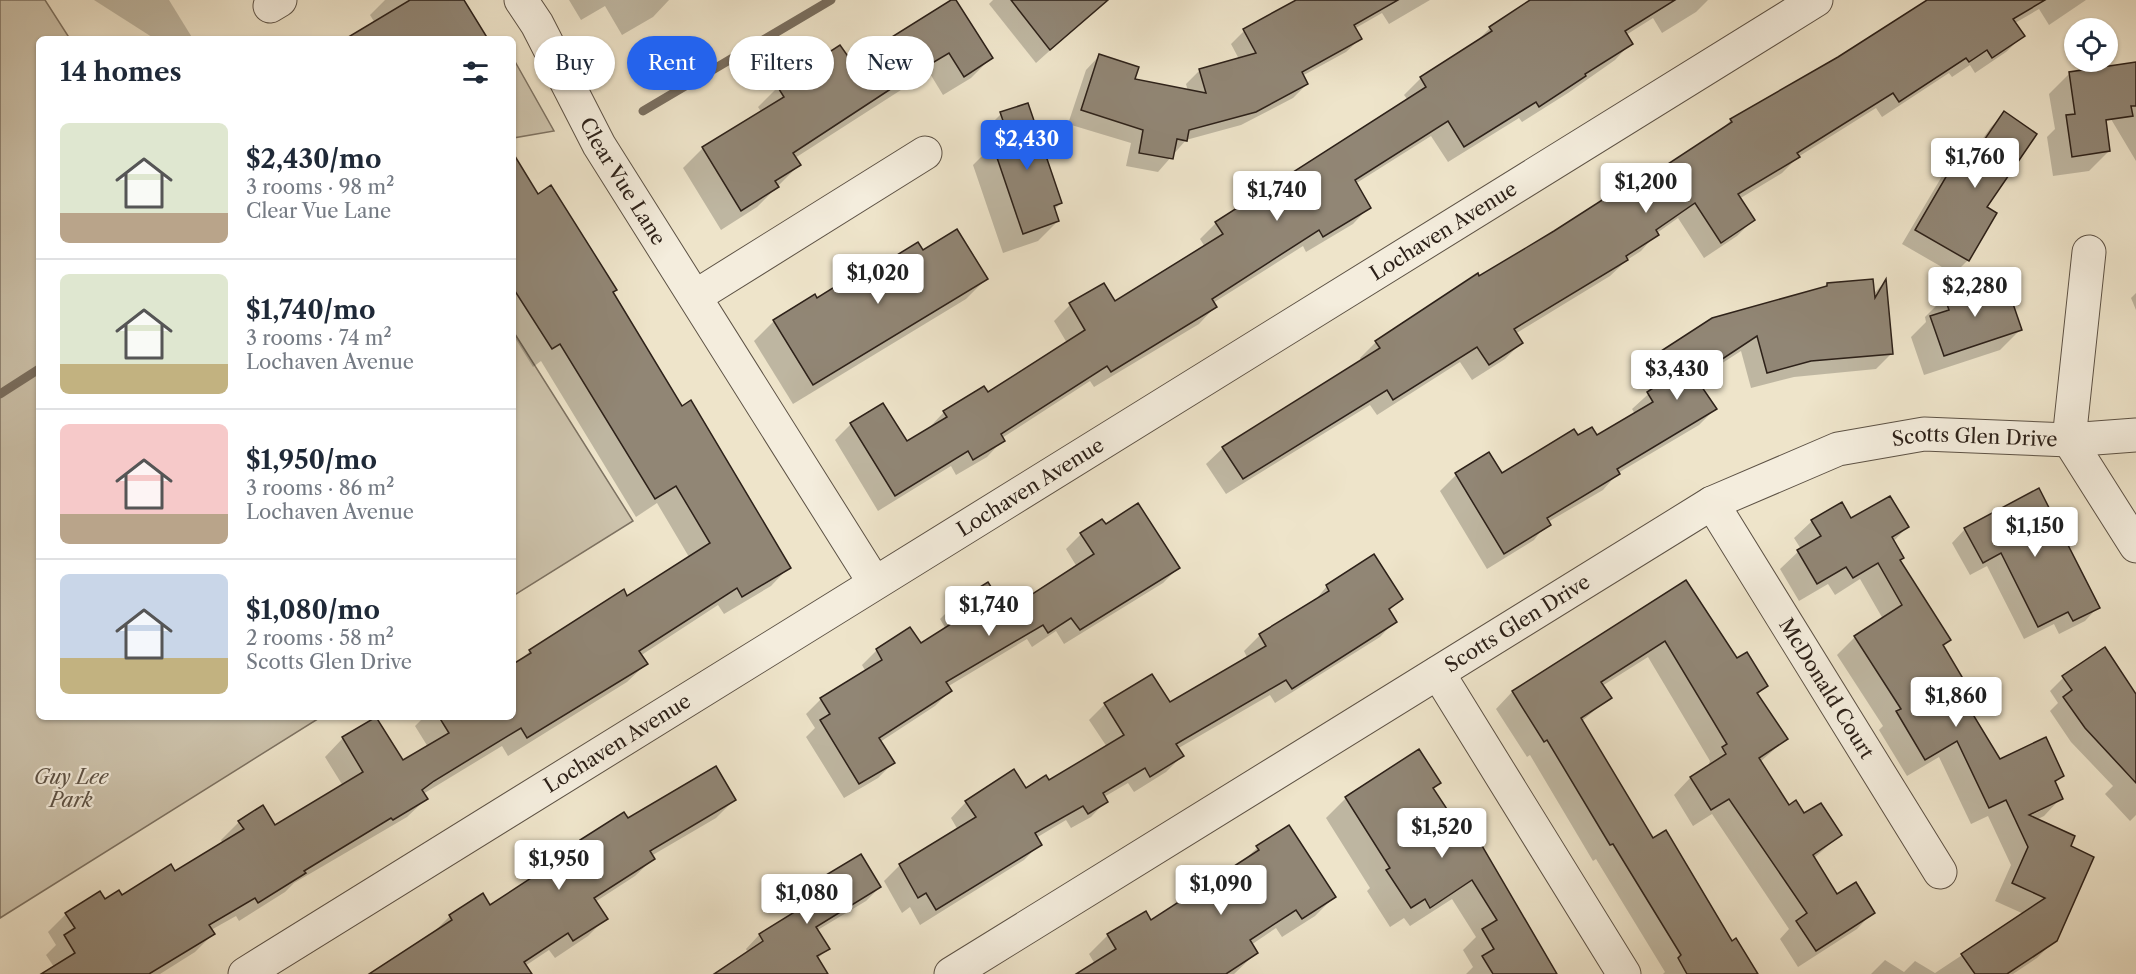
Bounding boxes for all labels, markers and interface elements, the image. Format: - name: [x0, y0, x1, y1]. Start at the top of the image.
- map controls: [2064, 18, 2118, 72]
- button: locate: [2064, 18, 2118, 72]
- chip: Buy: [534, 36, 615, 90]
- chip: Rent: [627, 36, 717, 90]
- chip: Filters: [729, 36, 834, 90]
- chip: New: [846, 36, 934, 90]
- text: 14 homes: [60, 56, 182, 88]
- icon: filters: [459, 56, 492, 89]
- street label: Clear Vue Lane: [575, 113, 671, 249]
- pin: $2,430: [978, 120, 1076, 171]
- text: $2,430: [995, 127, 1059, 151]
- pin: $1,760: [1926, 138, 2024, 189]
- text: $2,430/mo: [246, 143, 381, 175]
- text: $1,760: [1945, 145, 2005, 169]
- icon: home: [108, 147, 180, 219]
- pin: $1,200: [1597, 163, 1695, 214]
- text: $1,200: [1615, 170, 1677, 194]
- pin: $1,740: [1228, 171, 1326, 222]
- text: 3 rooms · 98 m²: [246, 175, 394, 199]
- street label: Lochaven Avenue: [1366, 177, 1521, 286]
- text: $1,740: [1247, 178, 1307, 202]
- text: Clear Vue Lane: [246, 199, 391, 223]
- pin: $1,020: [829, 254, 927, 305]
- text: $1,020: [847, 261, 909, 285]
- pin: $2,280: [1926, 267, 2024, 318]
- text: $2,280: [1942, 274, 2008, 298]
- text: $1,740/mo: [246, 294, 375, 326]
- icon: home: [108, 298, 180, 370]
- text: 3 rooms · 74 m²: [246, 326, 392, 350]
- text: Lochaven Avenue: [246, 350, 414, 374]
- pin: $3,430: [1628, 350, 1726, 401]
- text: $3,430: [1645, 357, 1709, 381]
- street label: Scotts Glen Drive: [1890, 422, 2058, 452]
- street label: Lochaven Avenue: [953, 433, 1108, 542]
- text: $1,950/mo: [246, 444, 377, 476]
- icon: home: [108, 448, 180, 520]
- text: 3 rooms · 86 m²: [246, 476, 394, 500]
- text: Lochaven Avenue: [246, 500, 414, 524]
- pin: $1,150: [1986, 507, 2084, 558]
- text: $1,150: [2006, 514, 2064, 538]
- street label: Scotts Glen Drive: [1440, 570, 1594, 677]
- pin: $1,740: [940, 586, 1038, 637]
- text: $1,740: [959, 593, 1019, 617]
- text: $1,080/mo: [246, 594, 380, 626]
- icon: home: [108, 598, 180, 670]
- street label: McDonald Court: [1774, 614, 1879, 763]
- text: 2 rooms · 58 m²: [246, 626, 394, 650]
- text: Scotts Glen Drive: [246, 650, 412, 674]
- pin: $1,860: [1907, 677, 2005, 728]
- text: $1,860: [1925, 684, 1987, 708]
- street label: Lochaven Avenue: [539, 689, 695, 798]
- park label: Guy Lee Park: [34, 765, 110, 812]
- pin: $1,520: [1393, 808, 1491, 859]
- text: $1,520: [1411, 815, 1473, 839]
- pin: $1,950: [510, 840, 608, 891]
- text: $1,950: [529, 847, 589, 871]
- pin: $1,090: [1172, 865, 1270, 916]
- text: $1,090: [1190, 872, 1252, 896]
- pin: $1,080: [758, 874, 856, 925]
- text: $1,080: [775, 881, 839, 905]

